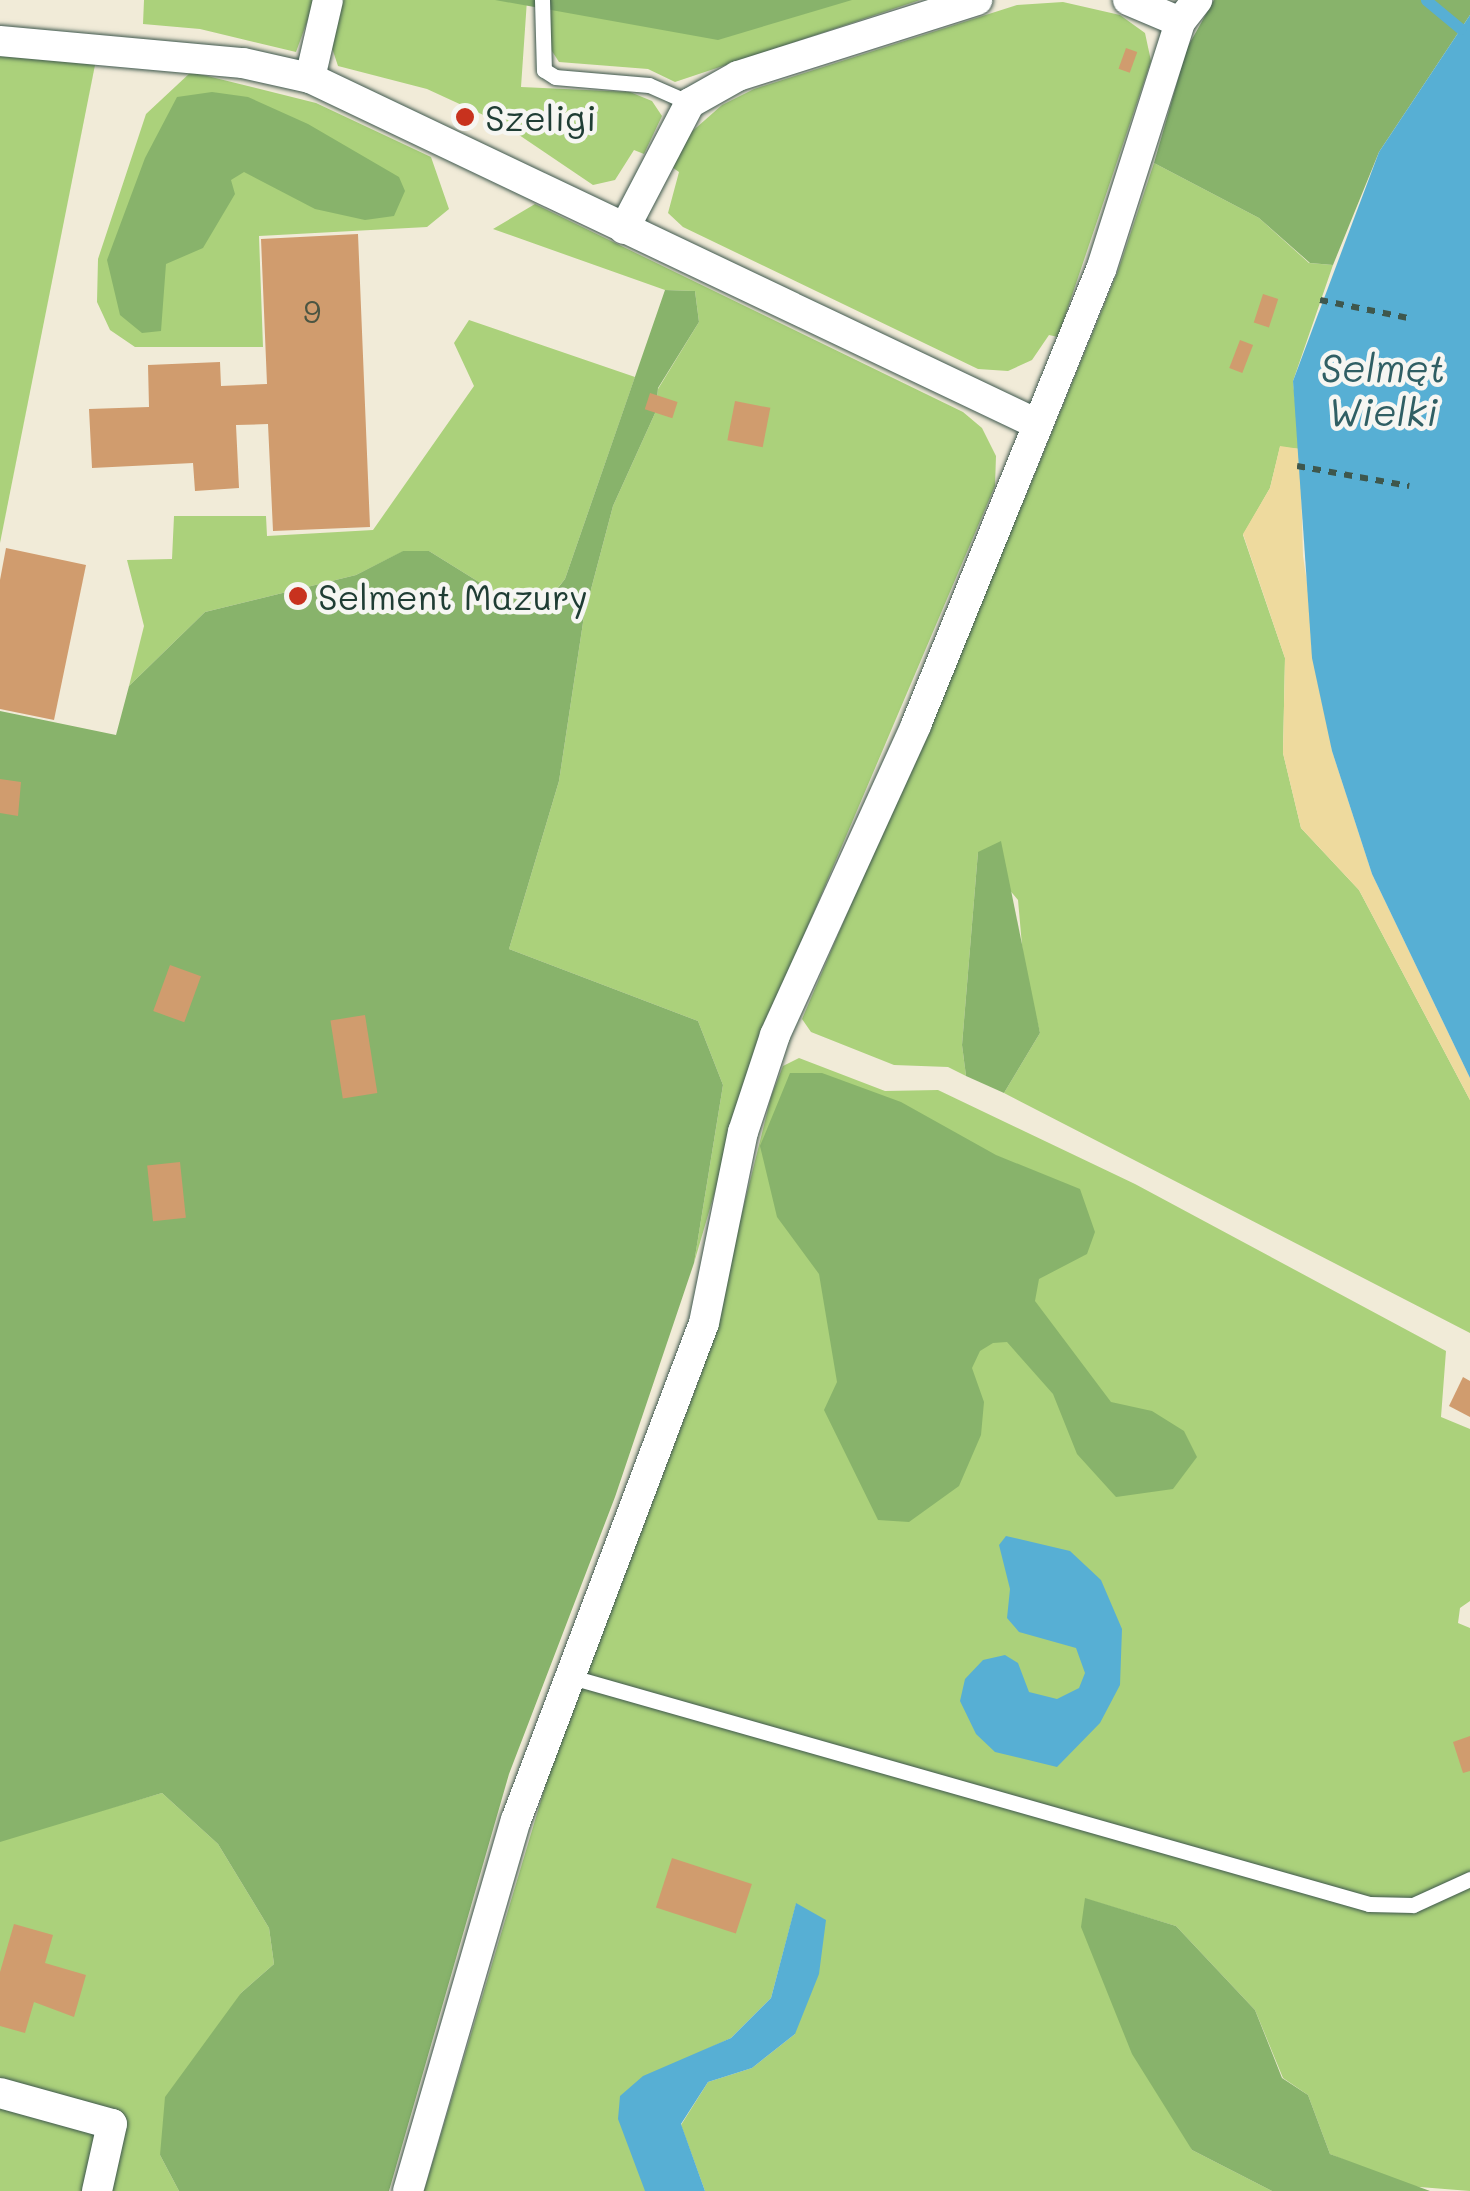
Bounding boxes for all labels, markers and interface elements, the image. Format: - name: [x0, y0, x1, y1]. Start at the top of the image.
- place label: Szeligi: [485, 96, 596, 138]
- marker: Szeligi: [454, 106, 476, 128]
- house number: 9: [303, 293, 321, 329]
- water label: Selmęt Wielki: [1321, 345, 1445, 434]
- place label: Selment Mazury: [318, 575, 588, 617]
- marker: Selment Mazury: [287, 585, 309, 607]

